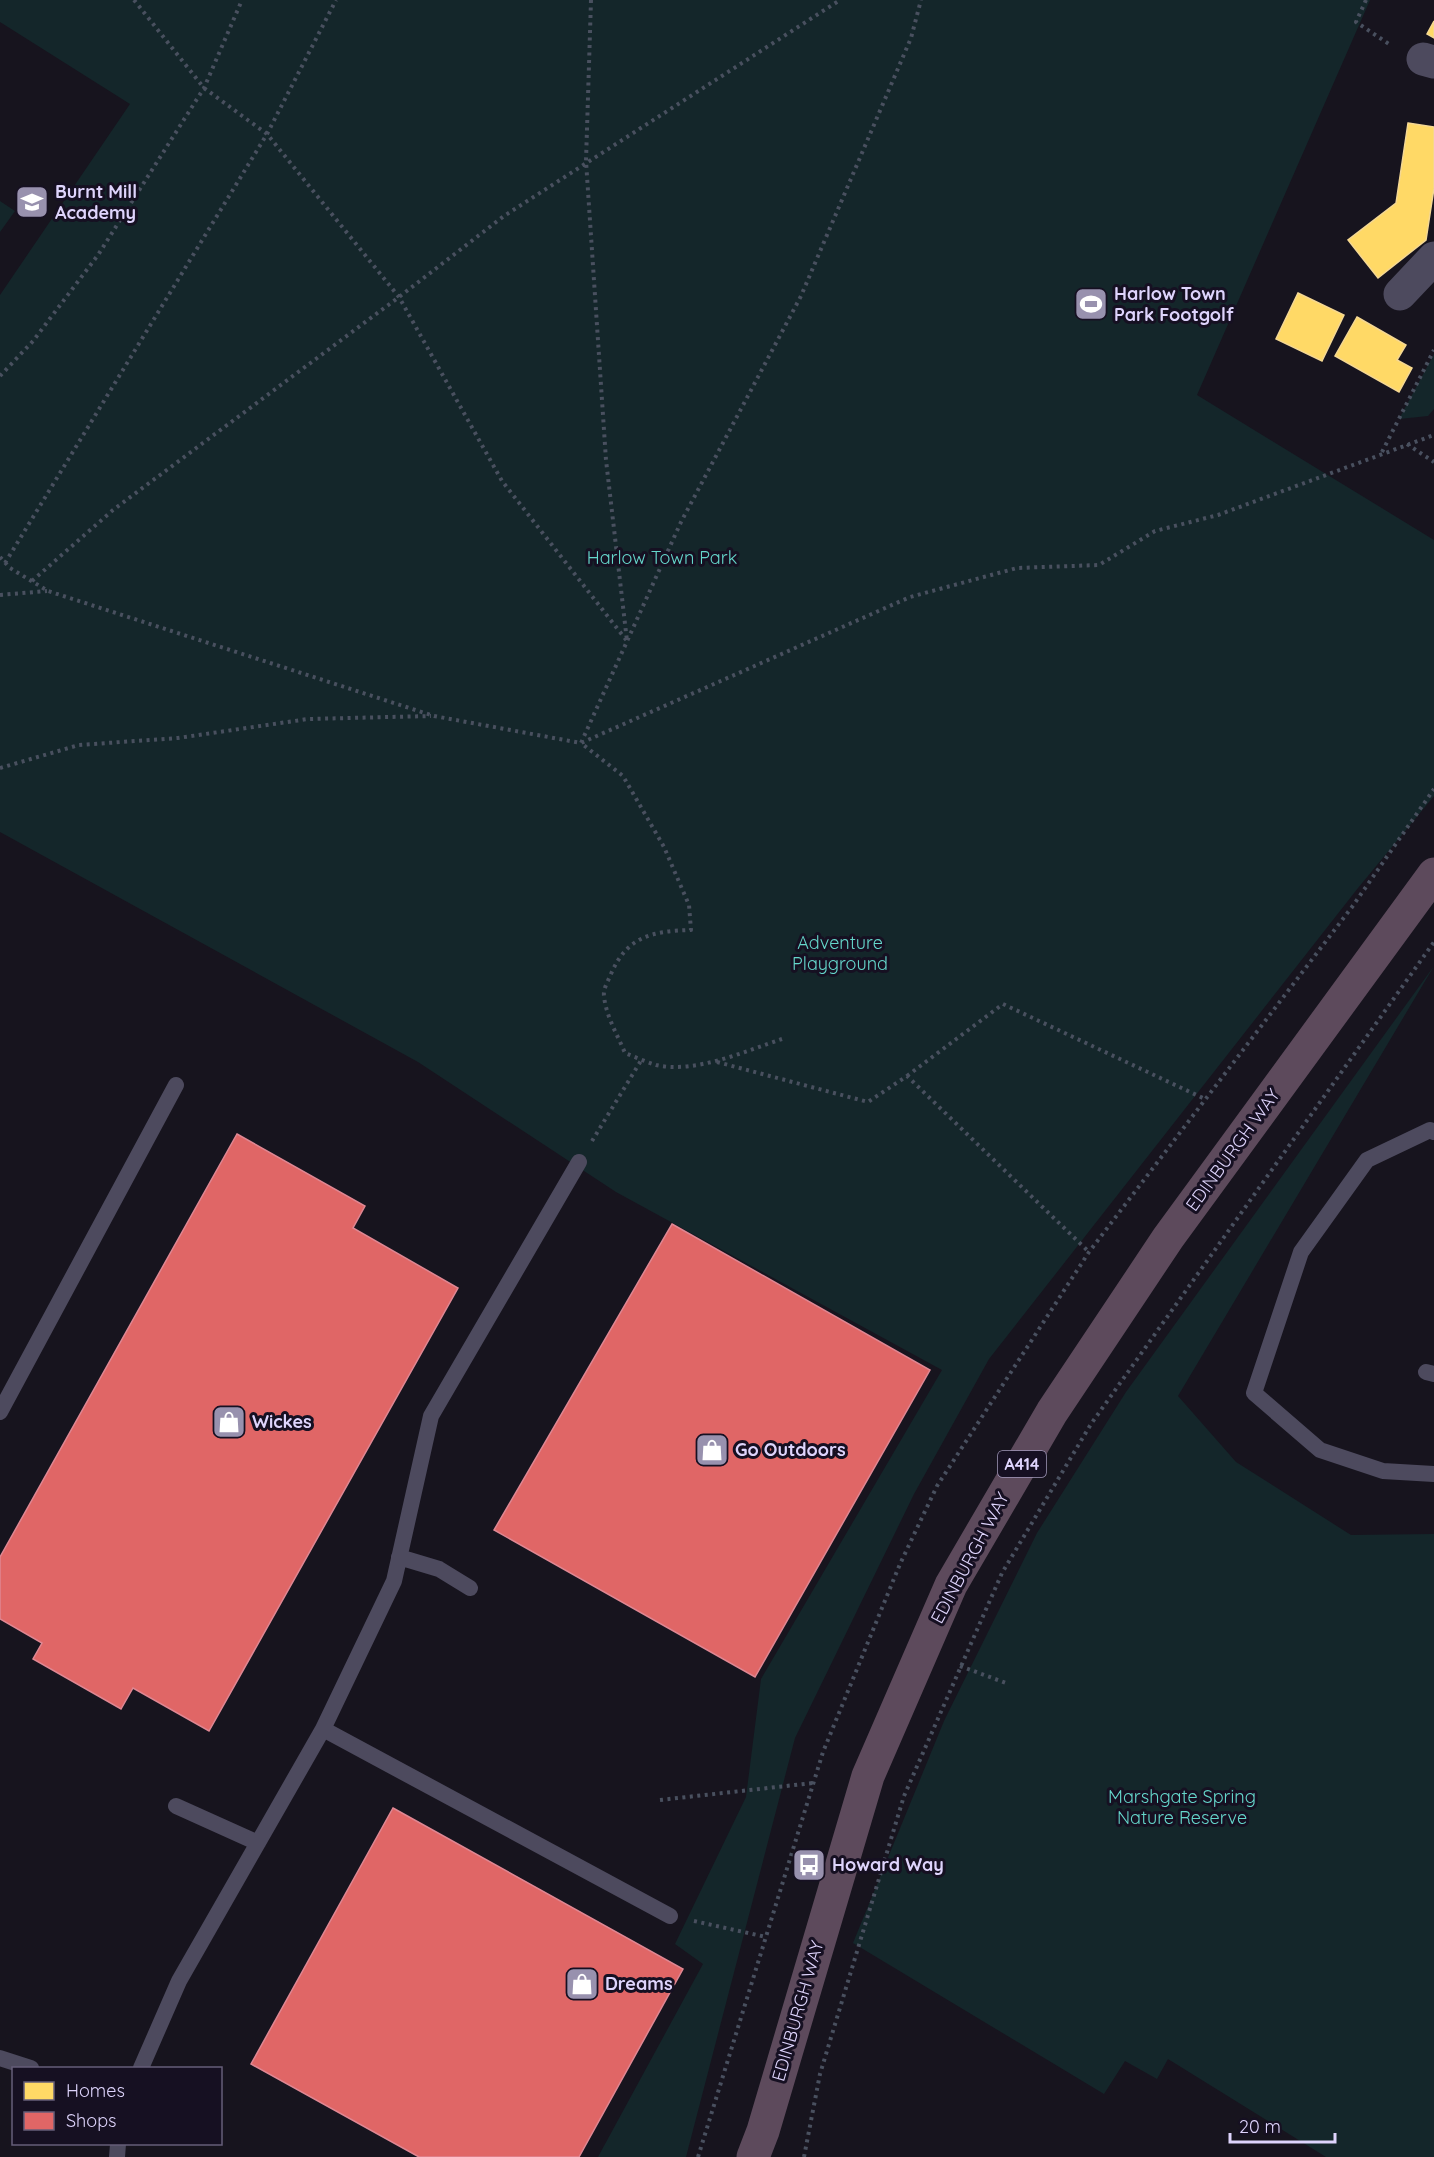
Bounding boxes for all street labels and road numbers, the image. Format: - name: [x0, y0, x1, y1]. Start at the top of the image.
- street label: EDINBURGH WAY: [1181, 1084, 1285, 1215]
- road number: A414: [998, 1451, 1046, 1477]
- street label: EDINBURGH WAY: [925, 1488, 1014, 1627]
- street label: EDINBURGH WAY: [766, 1938, 829, 2084]

